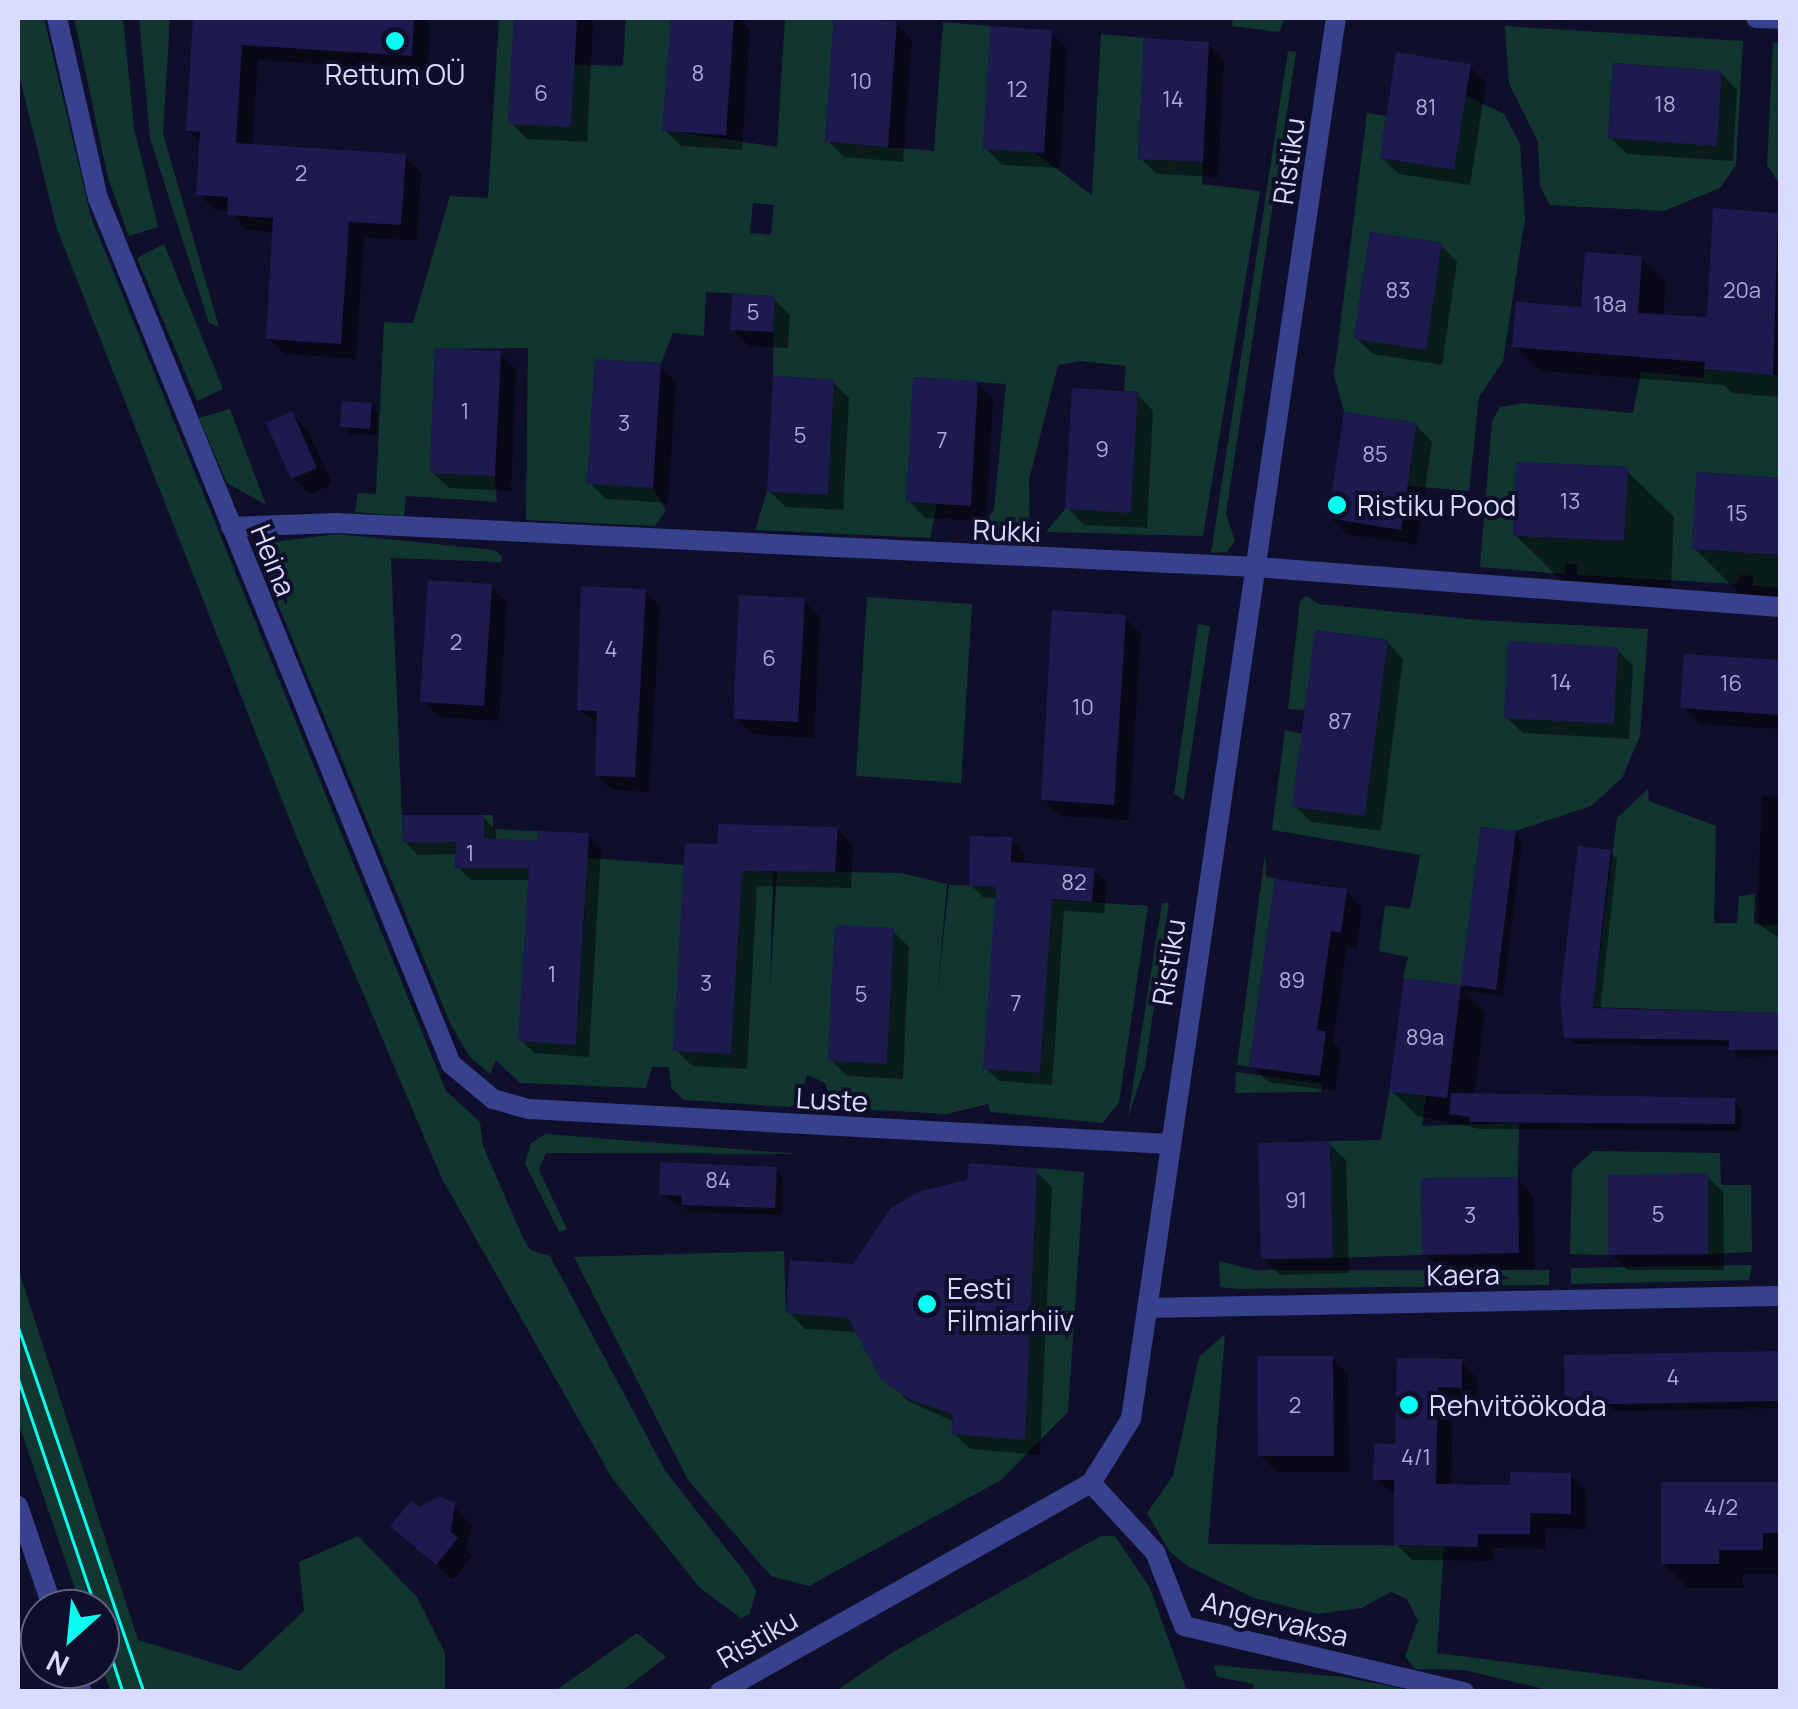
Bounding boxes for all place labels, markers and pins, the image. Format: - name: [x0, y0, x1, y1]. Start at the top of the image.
- marker: Rettum OÜ: [384, 30, 406, 52]
- place label: Rettum OÜ: [325, 57, 465, 91]
- place label: Ristiku Pood: [1357, 488, 1516, 522]
- marker: Ristiku Pood: [1326, 494, 1348, 516]
- place label: Eesti Filmiarhiiv: [947, 1271, 1074, 1337]
- marker: Eesti Filmiarhiiv: [916, 1293, 938, 1315]
- place label: Rehvitöökoda: [1429, 1388, 1607, 1422]
- marker: Rehvitöökoda: [1398, 1394, 1420, 1416]

